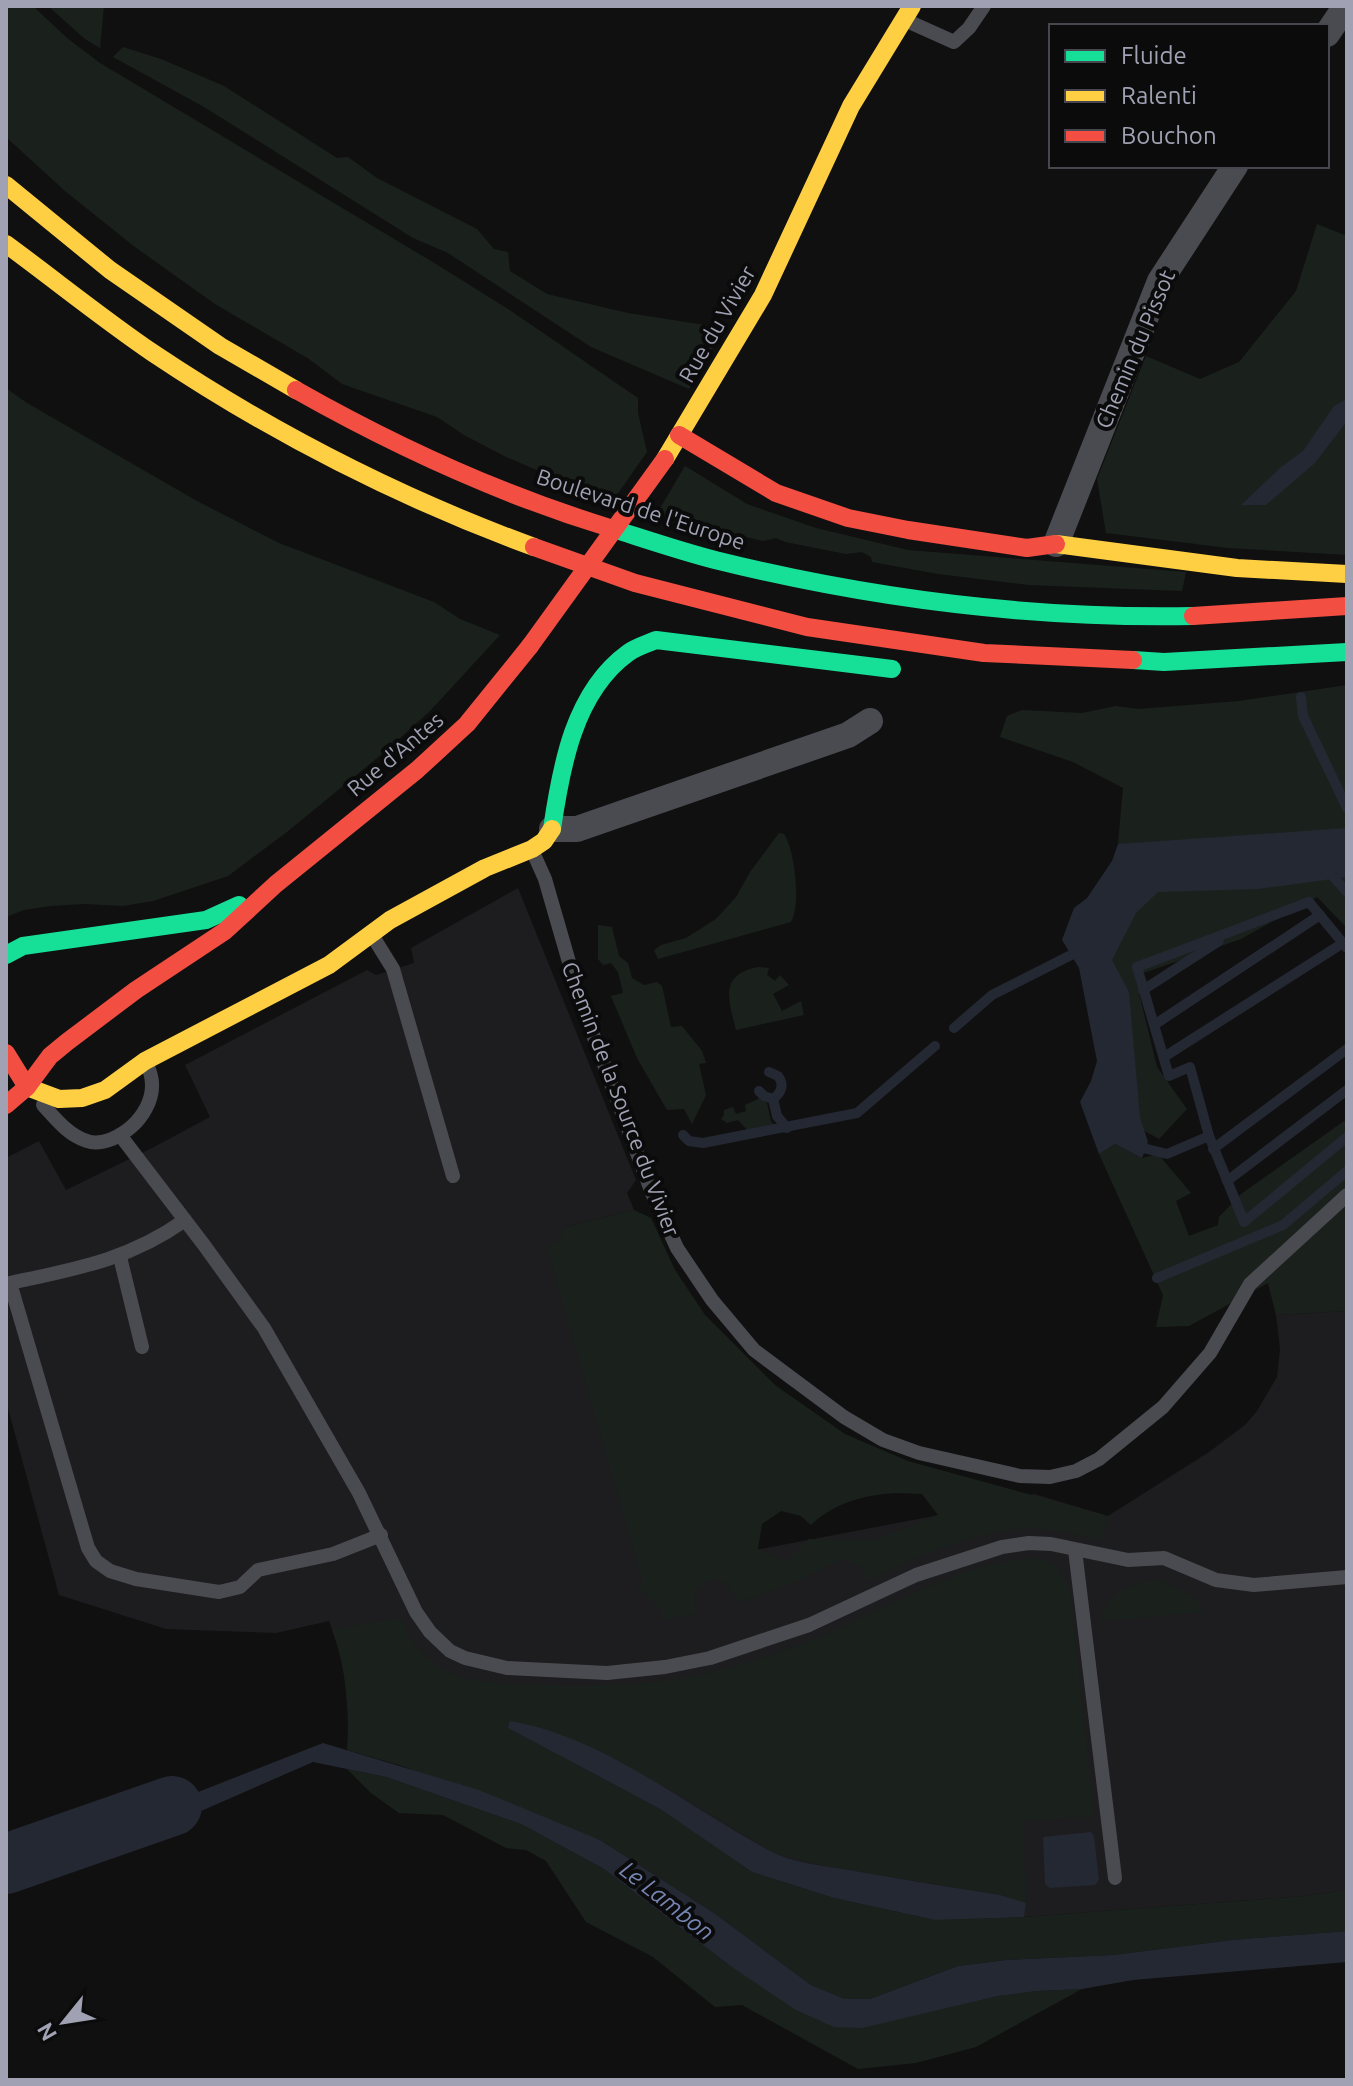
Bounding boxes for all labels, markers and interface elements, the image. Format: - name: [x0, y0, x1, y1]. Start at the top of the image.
- legend: [1049, 24, 1329, 168]
- text: Fluide: [1121, 42, 1187, 69]
- text: Ralenti: [1121, 82, 1197, 109]
- text: Bouchon: [1121, 122, 1217, 149]
- street label: Rue du Vivier: [673, 260, 760, 386]
- street label: Chemin du Pissot: [1090, 265, 1179, 432]
- street label: Boulevard de l'Europe: [534, 463, 749, 554]
- street label: Rue d'Antes: [342, 706, 448, 801]
- street label: Chemin de la Source du Vivier: [557, 958, 686, 1240]
- water label: Le Lambon: [615, 1856, 720, 1946]
- north arrow: [24, 1982, 104, 2062]
- text: N: [31, 2019, 61, 2046]

